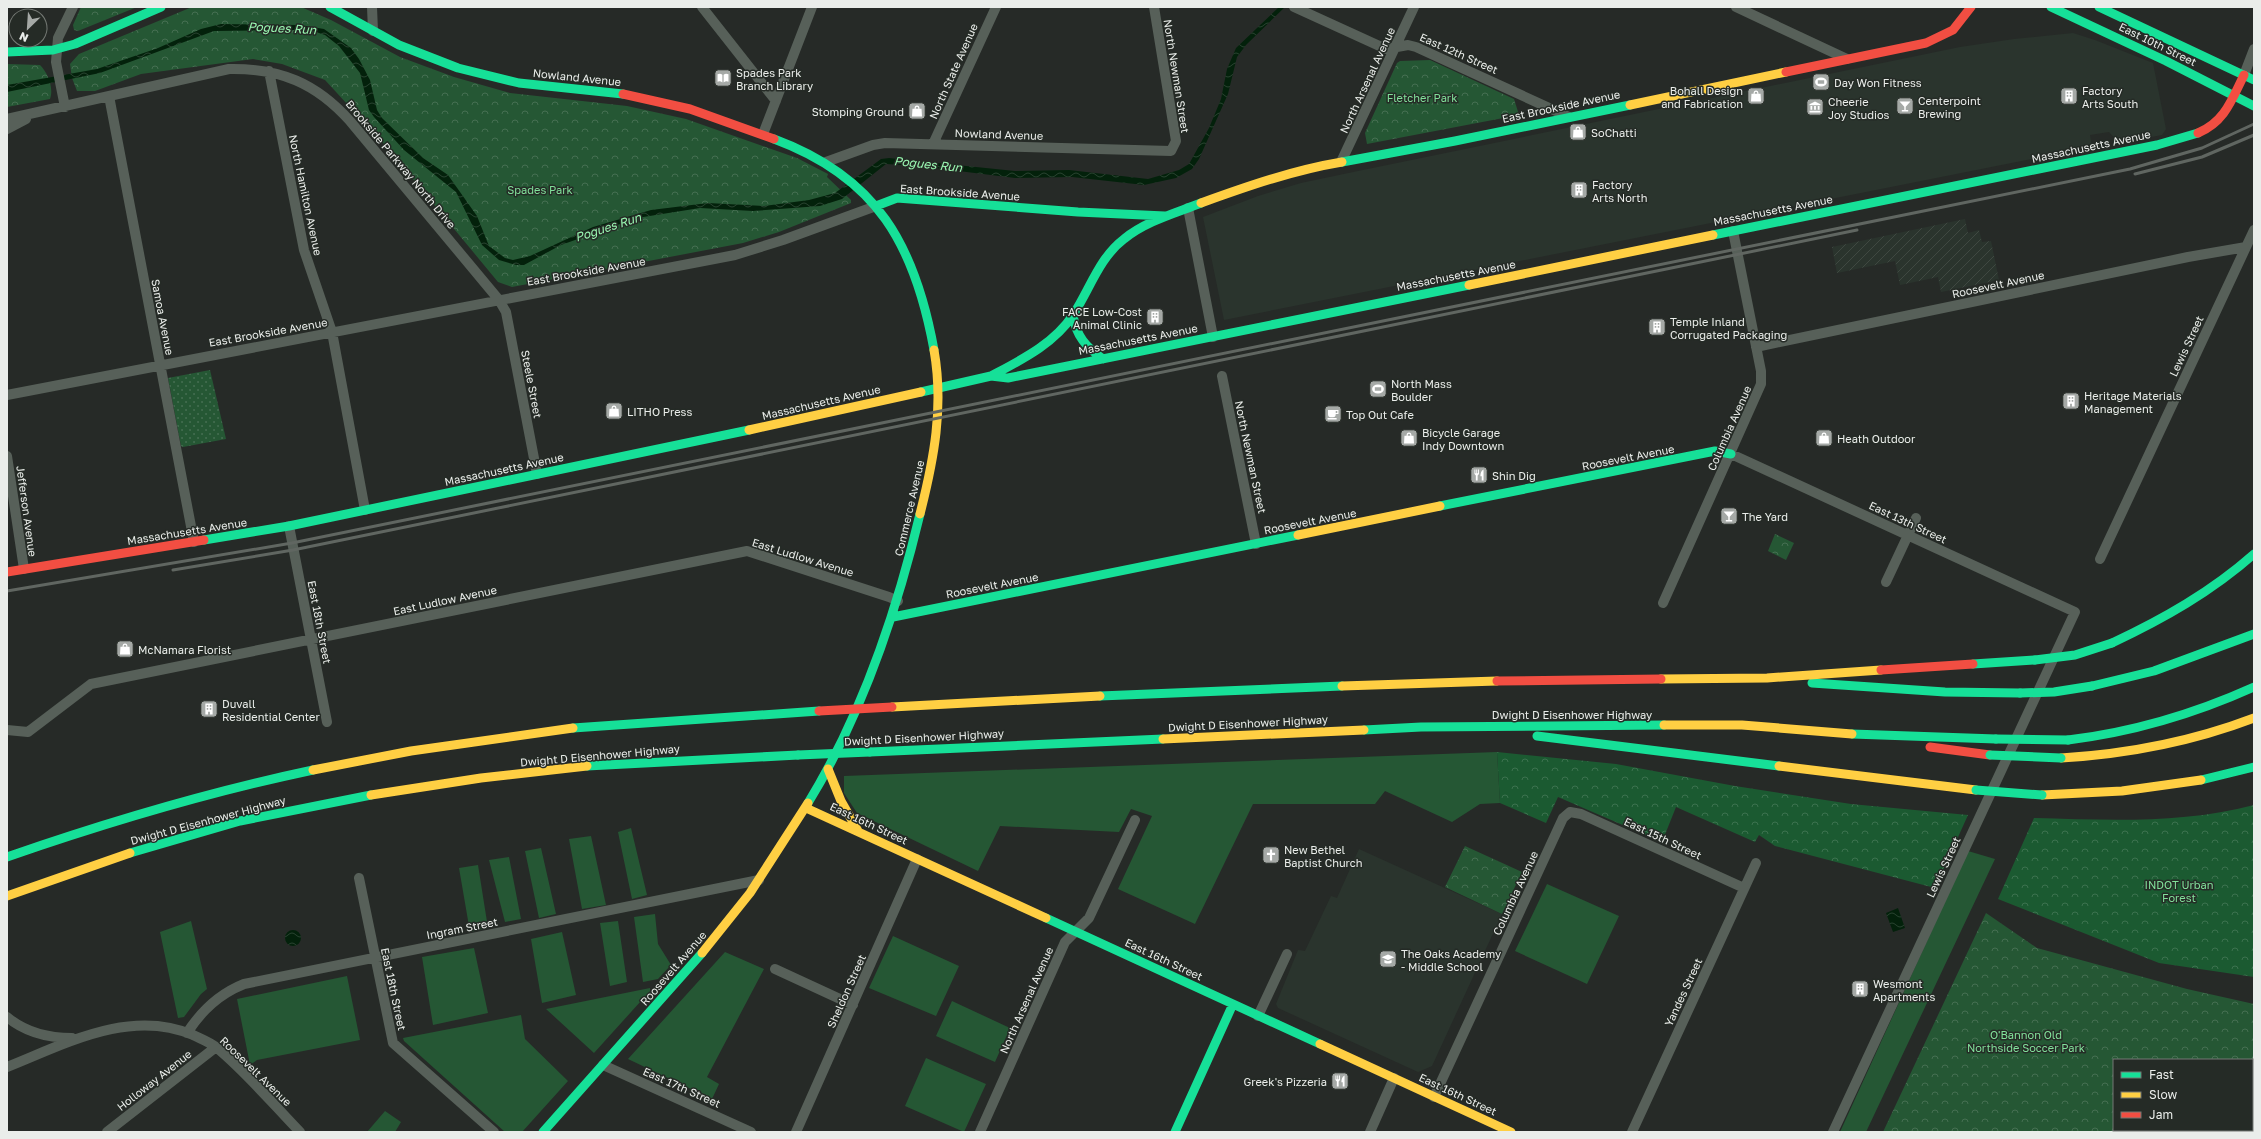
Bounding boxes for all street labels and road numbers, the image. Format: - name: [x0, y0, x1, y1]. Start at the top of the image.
- street label: North Newman Street: [1162, 18, 1192, 134]
- street label: East 10th Street: [2117, 20, 2199, 68]
- street label: North State Avenue: [926, 21, 980, 121]
- street label: North Arsenal Avenue: [1337, 25, 1397, 135]
- street label: East 12th Street: [1418, 30, 1500, 76]
- street label: Nowland Avenue: [532, 66, 622, 88]
- street label: East Brookside Avenue: [1501, 87, 1621, 125]
- street label: Brookside Parkway North Drive: [343, 97, 459, 231]
- street label: Nowland Avenue: [954, 126, 1044, 142]
- street label: Massachusetts Avenue: [2030, 127, 2152, 165]
- street label: North Hamilton Avenue: [287, 133, 325, 257]
- street label: East Brookside Avenue: [900, 181, 1020, 203]
- street label: Massachusetts Avenue: [1712, 192, 1834, 228]
- street label: East Brookside Avenue: [526, 254, 646, 288]
- street label: Massachusetts Avenue: [1395, 257, 1517, 293]
- street label: Roosevelt Avenue: [1951, 268, 2045, 300]
- street label: Samoa Avenue: [149, 278, 177, 356]
- street label: Lewis Street: [2166, 314, 2206, 378]
- street label: East Brookside Avenue: [208, 315, 328, 349]
- street label: Massachusetts Avenue: [1077, 321, 1199, 357]
- street label: Steele Street: [519, 349, 545, 419]
- street label: Massachusetts Avenue: [760, 382, 882, 422]
- street label: Columbia Avenue: [1704, 384, 1754, 472]
- street label: North Newman Street: [1233, 399, 1269, 515]
- street label: Roosevelt Avenue: [1581, 442, 1675, 472]
- street label: Massachusetts Avenue: [443, 450, 565, 488]
- street label: Commerce Avenue: [892, 459, 926, 557]
- street label: Jefferson Avenue: [14, 465, 40, 557]
- street label: East 13th Street: [1867, 498, 1949, 546]
- street label: Roosevelt Avenue: [1263, 506, 1357, 536]
- street label: Massachusetts Avenue: [126, 515, 248, 547]
- street label: East Ludlow Avenue: [751, 535, 855, 579]
- street label: Roosevelt Avenue: [945, 570, 1039, 600]
- street label: East 18th Street: [306, 579, 334, 665]
- street label: East Ludlow Avenue: [392, 583, 498, 617]
- street label: Dwight D Eisenhower Highway: [1492, 708, 1652, 721]
- street label: Dwight D Eisenhower Highway: [1168, 712, 1328, 734]
- street label: Dwight D Eisenhower Highway: [844, 726, 1004, 748]
- street label: Dwight D Eisenhower Highway: [520, 742, 680, 768]
- street label: Dwight D Eisenhower Highway: [129, 793, 287, 847]
- street label: East 16th Street: [828, 799, 910, 847]
- street label: East 15th Street: [1622, 814, 1704, 862]
- street label: Lewis Street: [1923, 835, 1963, 899]
- street label: Columbia Avenue: [1490, 849, 1540, 937]
- street label: Ingram Street: [425, 915, 499, 941]
- street label: Roosevelt Avenue: [637, 928, 709, 1008]
- street label: East 16th Street: [1123, 935, 1205, 983]
- street label: North Arsenal Avenue: [997, 945, 1055, 1055]
- street label: East 18th Street: [379, 946, 409, 1032]
- street label: Sheldon Street: [824, 952, 868, 1030]
- street label: Yandes Street: [1662, 956, 1704, 1028]
- street label: Roosevelt Avenue: [218, 1034, 294, 1108]
- street label: Holloway Avenue: [114, 1047, 194, 1113]
- street label: East 17th Street: [641, 1064, 723, 1110]
- street label: East 16th Street: [1417, 1070, 1499, 1118]

